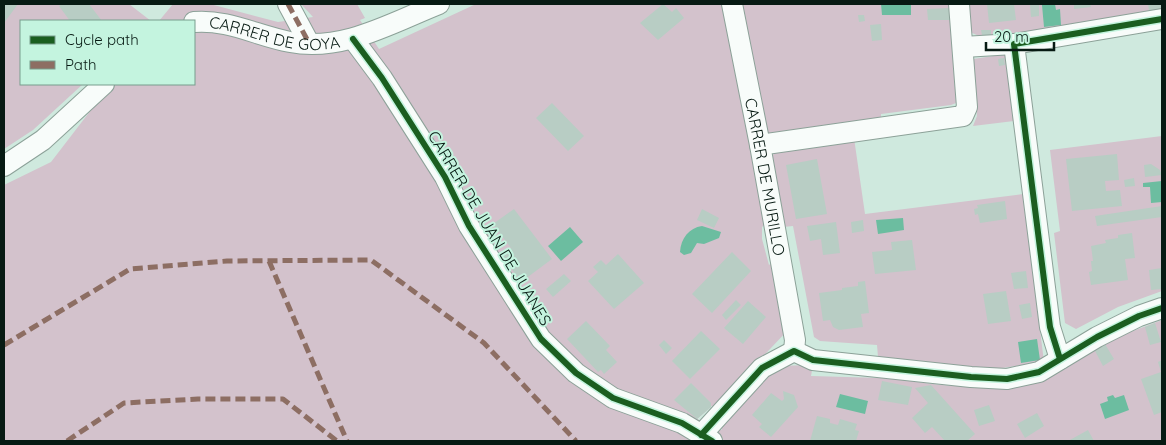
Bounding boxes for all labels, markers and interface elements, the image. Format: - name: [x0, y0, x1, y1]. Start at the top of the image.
- street label: CARRER DE GOYA: [208, 12, 341, 54]
- legend: [20, 20, 195, 85]
- scale bar: [986, 20, 1054, 52]
- text: 20 m: [994, 27, 1029, 46]
- text: Cycle path: [65, 30, 139, 49]
- text: Path: [65, 55, 97, 74]
- street label: CARRER DE MURILLO: [741, 96, 790, 257]
- street label: CARRER DE JUAN DE JUANES: [424, 127, 556, 329]

